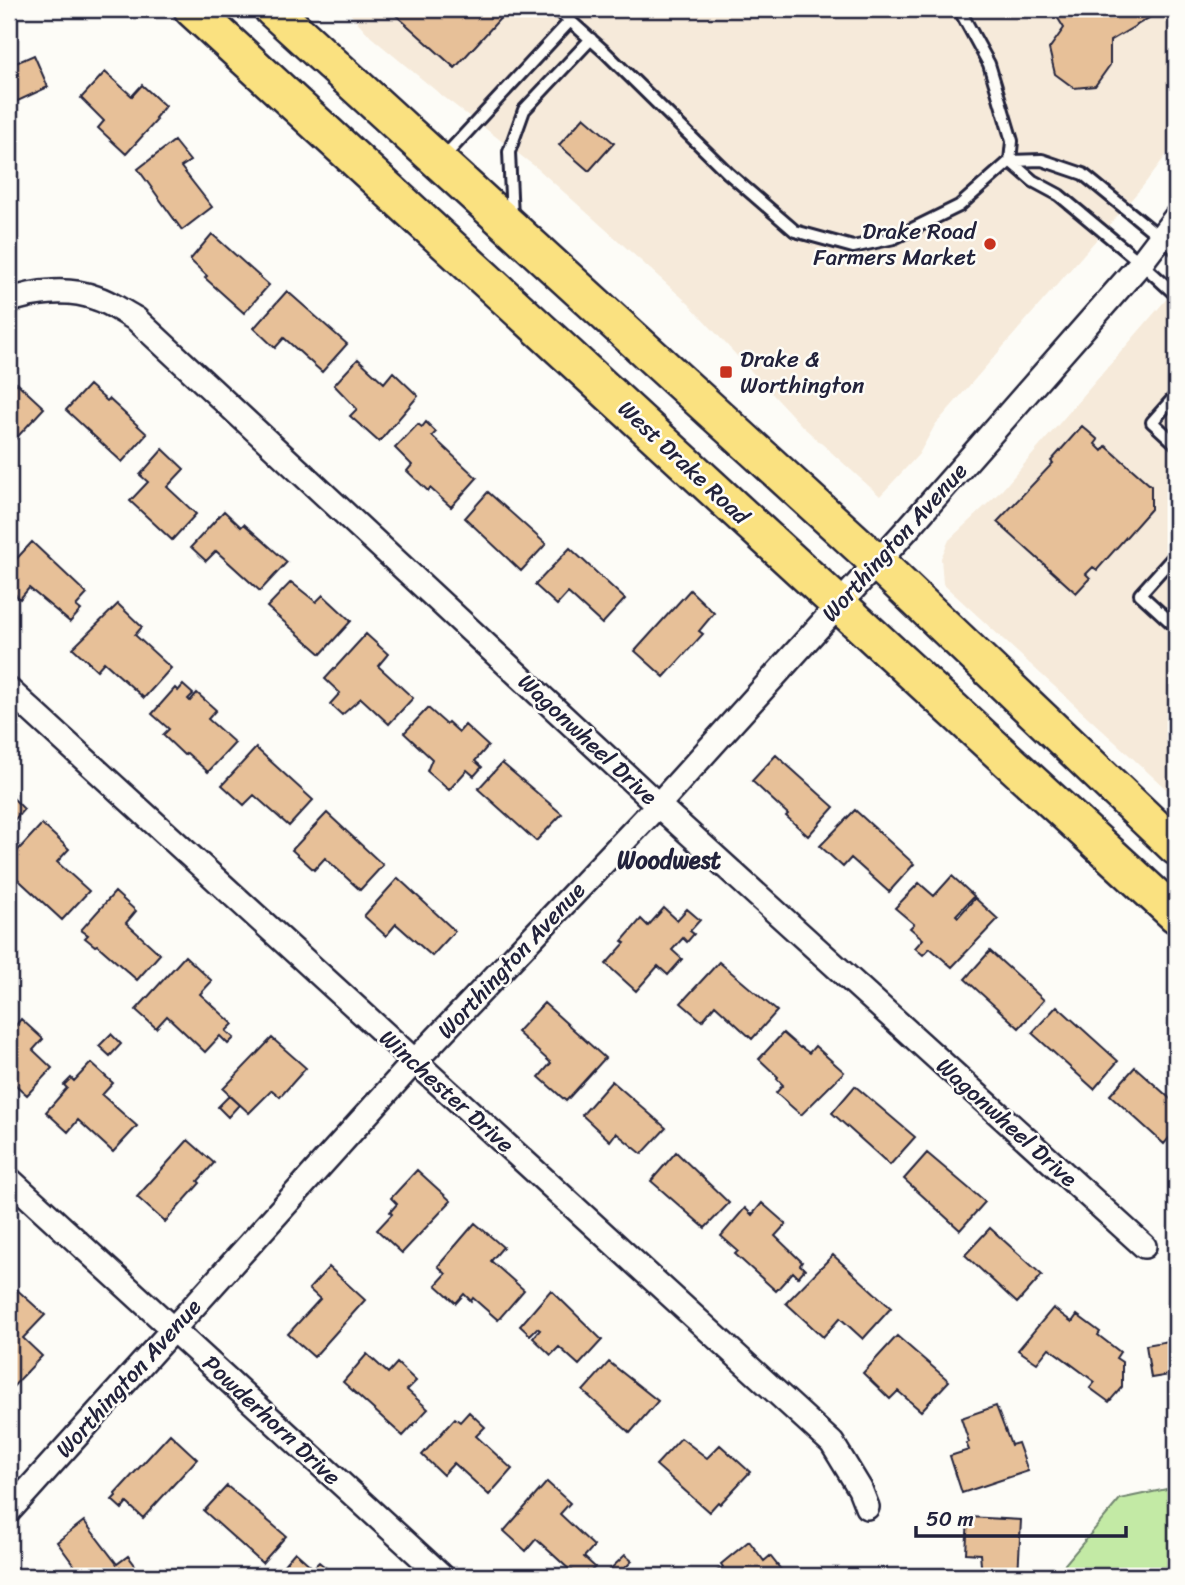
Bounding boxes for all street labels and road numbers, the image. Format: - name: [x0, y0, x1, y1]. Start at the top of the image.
- street label: West Drake Road: [608, 390, 761, 536]
- street label: Worthington Avenue: [811, 453, 978, 632]
- street label: Wagonwheel Drive: [508, 663, 667, 816]
- street label: Worthington Avenue: [427, 872, 596, 1049]
- street label: Winchester Drive: [369, 1019, 524, 1164]
- street label: Wagonwheel Drive: [926, 1047, 1087, 1198]
- street label: Worthington Avenue: [45, 1289, 212, 1468]
- street label: Powderhorn Drive: [192, 1345, 351, 1496]

